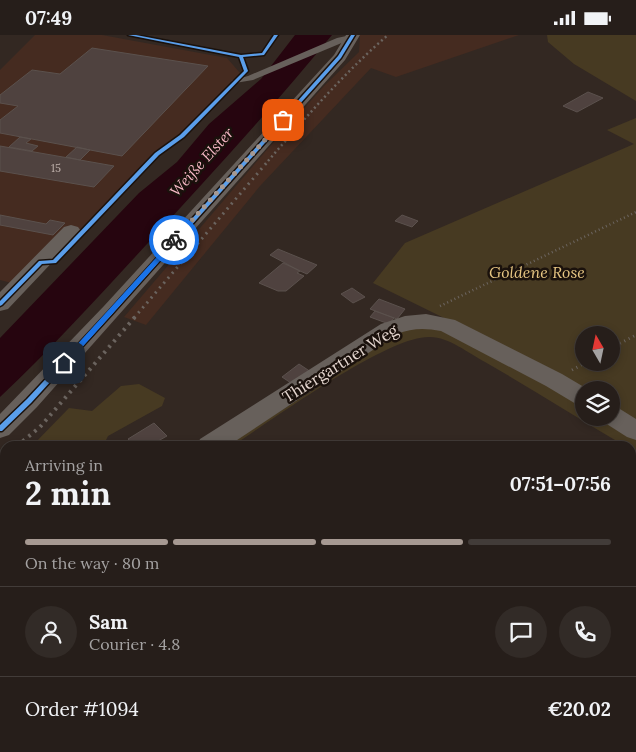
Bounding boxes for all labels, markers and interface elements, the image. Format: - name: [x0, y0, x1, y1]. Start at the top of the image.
- text: 07:49: [25, 6, 72, 30]
- pin: [262, 99, 304, 141]
- icon: bag: [269, 106, 297, 134]
- water label: Weiße Elster: [166, 123, 238, 200]
- house number: 15: [51, 161, 61, 175]
- courier: [149, 215, 199, 265]
- icon: bike: [160, 226, 188, 254]
- park label: Goldene Rose: [489, 262, 585, 282]
- street label: Thiergartner Weg: [279, 319, 402, 407]
- north arrow: [575, 326, 620, 371]
- map controls: [575, 326, 620, 426]
- pin: [43, 342, 85, 384]
- icon: home: [50, 349, 78, 377]
- button: layers: [575, 381, 620, 426]
- text: Arriving in: [25, 455, 103, 475]
- text: 07:51–07:56: [510, 472, 611, 496]
- text: 2 min: [25, 473, 111, 514]
- text: On the way · 80 m: [25, 553, 159, 573]
- button: person: [25, 606, 77, 658]
- button: chat: [495, 606, 547, 658]
- button: phone: [559, 606, 611, 658]
- text: Sam: [89, 610, 128, 634]
- text: Courier · 4.8: [89, 634, 180, 654]
- text: Order #1094: [25, 697, 139, 721]
- text: €20.02: [547, 697, 611, 721]

